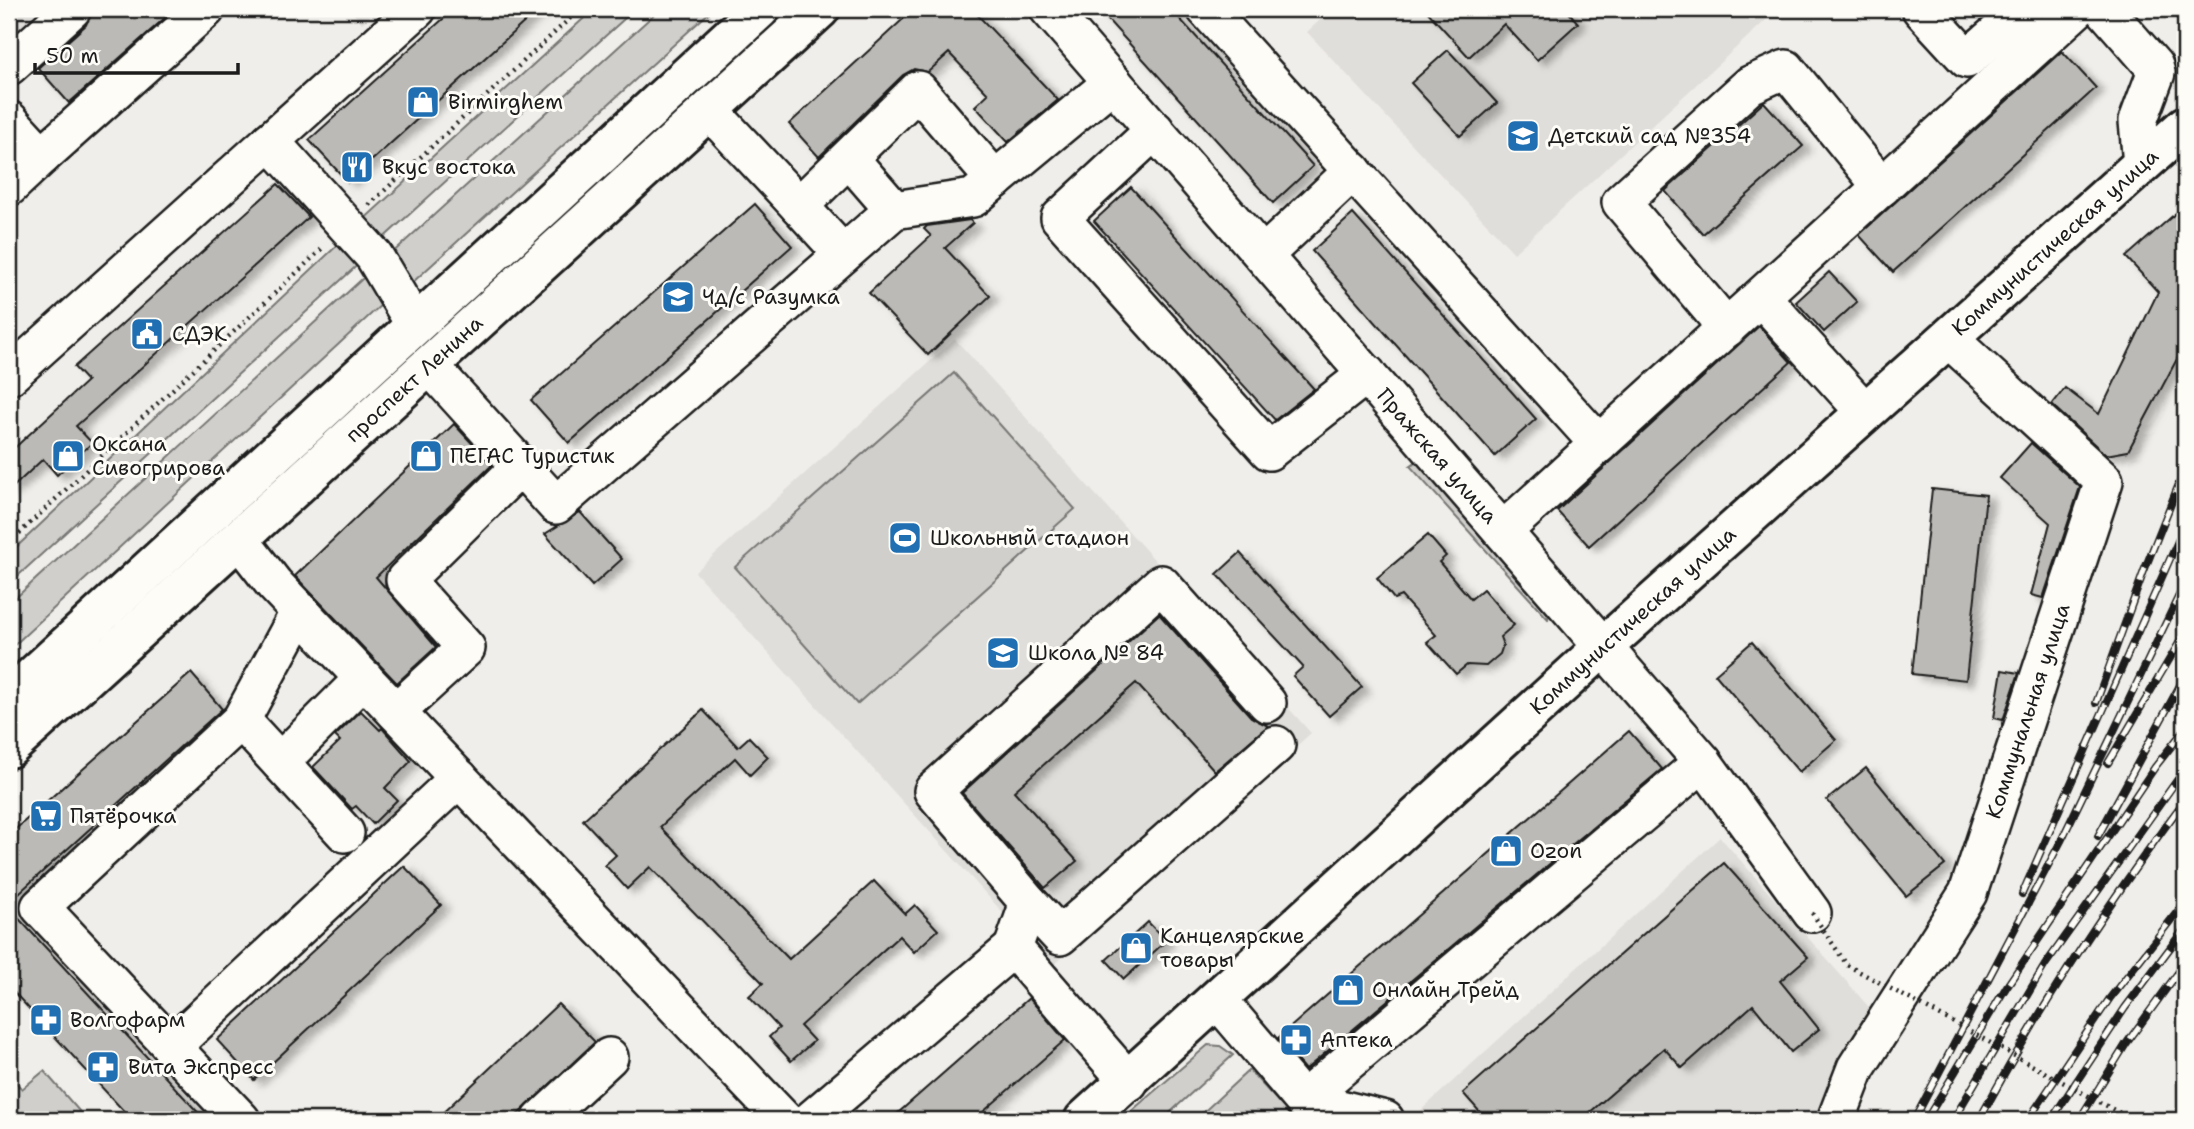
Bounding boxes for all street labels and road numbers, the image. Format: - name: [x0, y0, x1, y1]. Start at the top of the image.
- street label: Коммунистическая улица: [1946, 142, 2164, 342]
- street label: проспект Ленина: [339, 309, 489, 449]
- street label: Пражская улица: [1371, 382, 1504, 530]
- street label: Коммунистическая улица: [1524, 521, 1742, 721]
- street label: Коммунальная улица: [1979, 600, 2077, 822]

